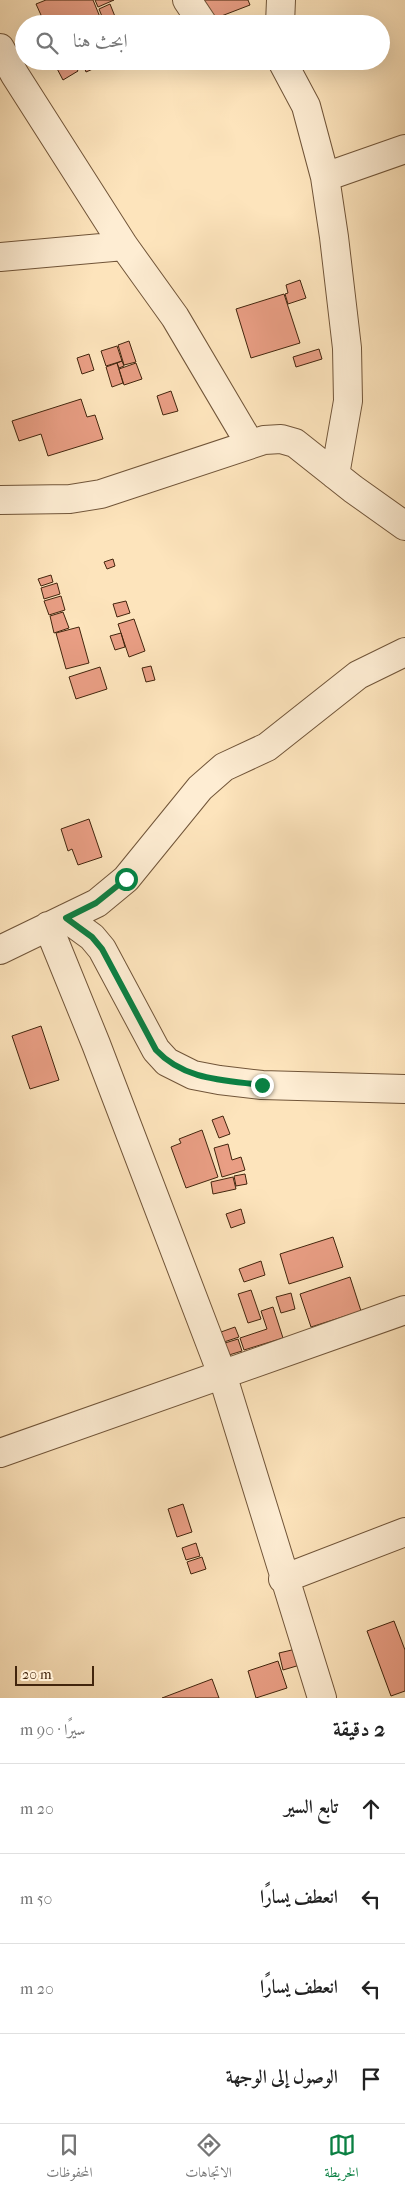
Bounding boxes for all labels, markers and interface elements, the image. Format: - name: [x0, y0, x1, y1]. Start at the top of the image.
- search box: [15, 15, 390, 70]
- icon: search: [33, 29, 61, 57]
- text: ابحث هنا: [73, 30, 128, 52]
- route start: [115, 868, 138, 891]
- route end: [251, 1074, 274, 1097]
- scale bar: [15, 1663, 94, 1686]
- text: 20 m: [22, 1666, 52, 1683]
- text: 2 دقيقة: [333, 1717, 385, 1741]
- text: سيرًا · 90 m: [20, 1720, 85, 1739]
- icon: ahead: [357, 1795, 385, 1823]
- text: تابع السير: [284, 1796, 338, 1818]
- text: 20 m: [20, 1799, 54, 1818]
- icon: left: [357, 1885, 385, 1913]
- text: انعطف يسارًا: [260, 1886, 338, 1908]
- text: 50 m: [20, 1889, 52, 1908]
- icon: left: [357, 1975, 385, 2003]
- text: انعطف يسارًا: [260, 1976, 338, 1998]
- text: 20 m: [20, 1979, 54, 1998]
- icon: arrive: [357, 2065, 385, 2093]
- text: الوصول إلى الوجهة: [226, 2066, 338, 2088]
- tab: المحفوظات: [46, 2131, 93, 2186]
- tab: الاتجاهات: [185, 2131, 232, 2186]
- tab: الخريطة: [325, 2131, 359, 2186]

